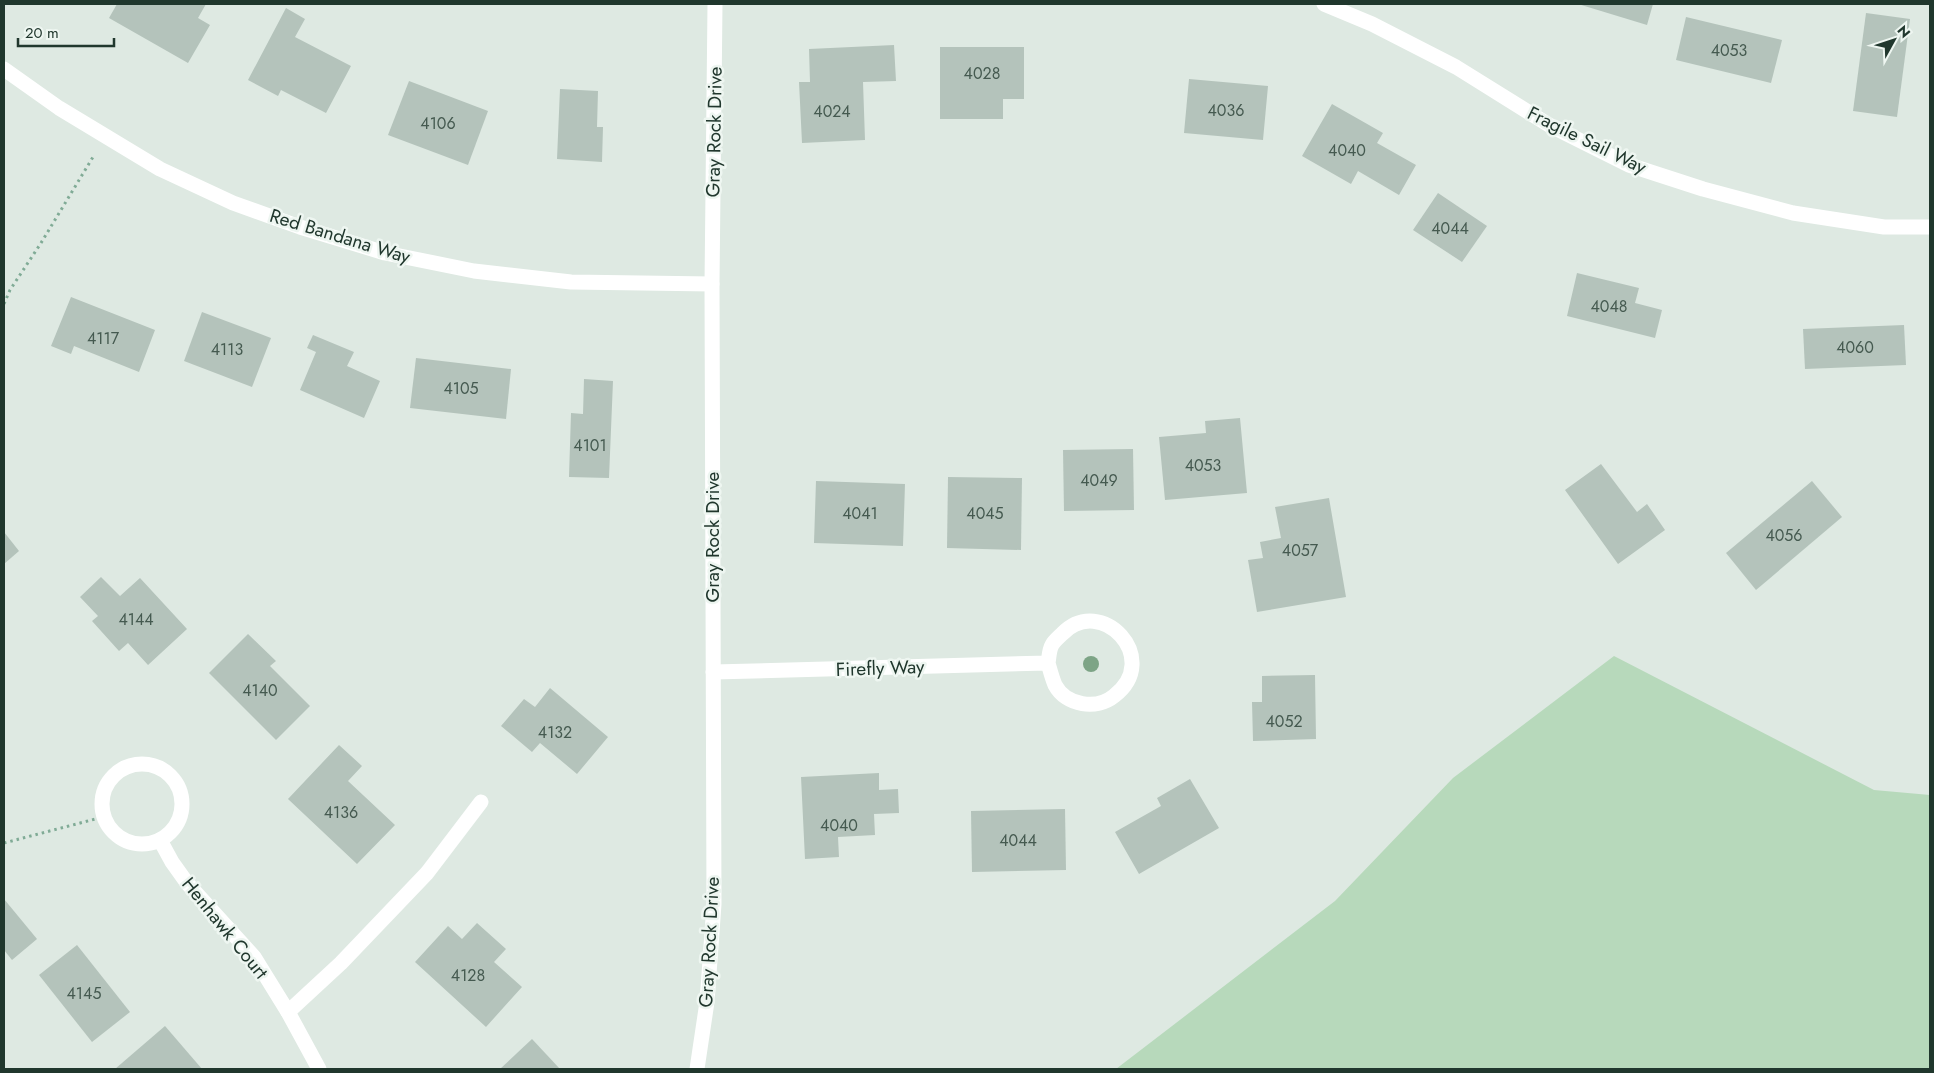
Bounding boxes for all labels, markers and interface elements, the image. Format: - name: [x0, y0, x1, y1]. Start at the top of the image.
- scale bar: [18, 15, 114, 47]
- north arrow: [1869, 15, 1919, 65]
- text: N: [1893, 21, 1915, 42]
- text: 20 m: [25, 22, 59, 44]
- house number: 4053: [1711, 39, 1748, 62]
- house number: 4028: [964, 62, 1000, 85]
- street label: Gray Rock Drive: [699, 66, 729, 198]
- house number: 4036: [1208, 99, 1244, 122]
- house number: 4024: [813, 100, 851, 123]
- street label: Fragile Sail Way: [1523, 100, 1652, 181]
- house number: 4106: [420, 112, 456, 135]
- house number: 4040: [1328, 139, 1366, 162]
- street label: Red Bandana Way: [266, 202, 414, 270]
- house number: 4044: [1431, 217, 1469, 240]
- house number: 4048: [1591, 295, 1628, 318]
- house number: 4117: [87, 327, 120, 350]
- house number: 4060: [1836, 336, 1874, 359]
- house number: 4113: [211, 338, 243, 361]
- house number: 4105: [443, 377, 479, 400]
- house number: 4101: [573, 434, 607, 457]
- house number: 4053: [1185, 454, 1222, 477]
- house number: 4049: [1080, 469, 1118, 492]
- street label: Gray Rock Drive: [699, 471, 726, 602]
- house number: 4041: [842, 502, 878, 525]
- house number: 4045: [966, 502, 1004, 525]
- house number: 4056: [1765, 524, 1803, 547]
- house number: 4057: [1282, 539, 1319, 562]
- house number: 4144: [118, 608, 154, 631]
- street label: Firefly Way: [835, 653, 925, 683]
- house number: 4140: [242, 679, 278, 702]
- house number: 4052: [1265, 710, 1303, 733]
- house number: 4132: [538, 721, 572, 744]
- house number: 4136: [324, 801, 358, 824]
- house number: 4040: [820, 814, 858, 837]
- house number: 4044: [999, 829, 1037, 852]
- street label: Henhawk Court: [176, 871, 275, 985]
- street label: Gray Rock Drive: [692, 876, 726, 1008]
- house number: 4128: [451, 964, 485, 987]
- house number: 4145: [67, 982, 101, 1005]

